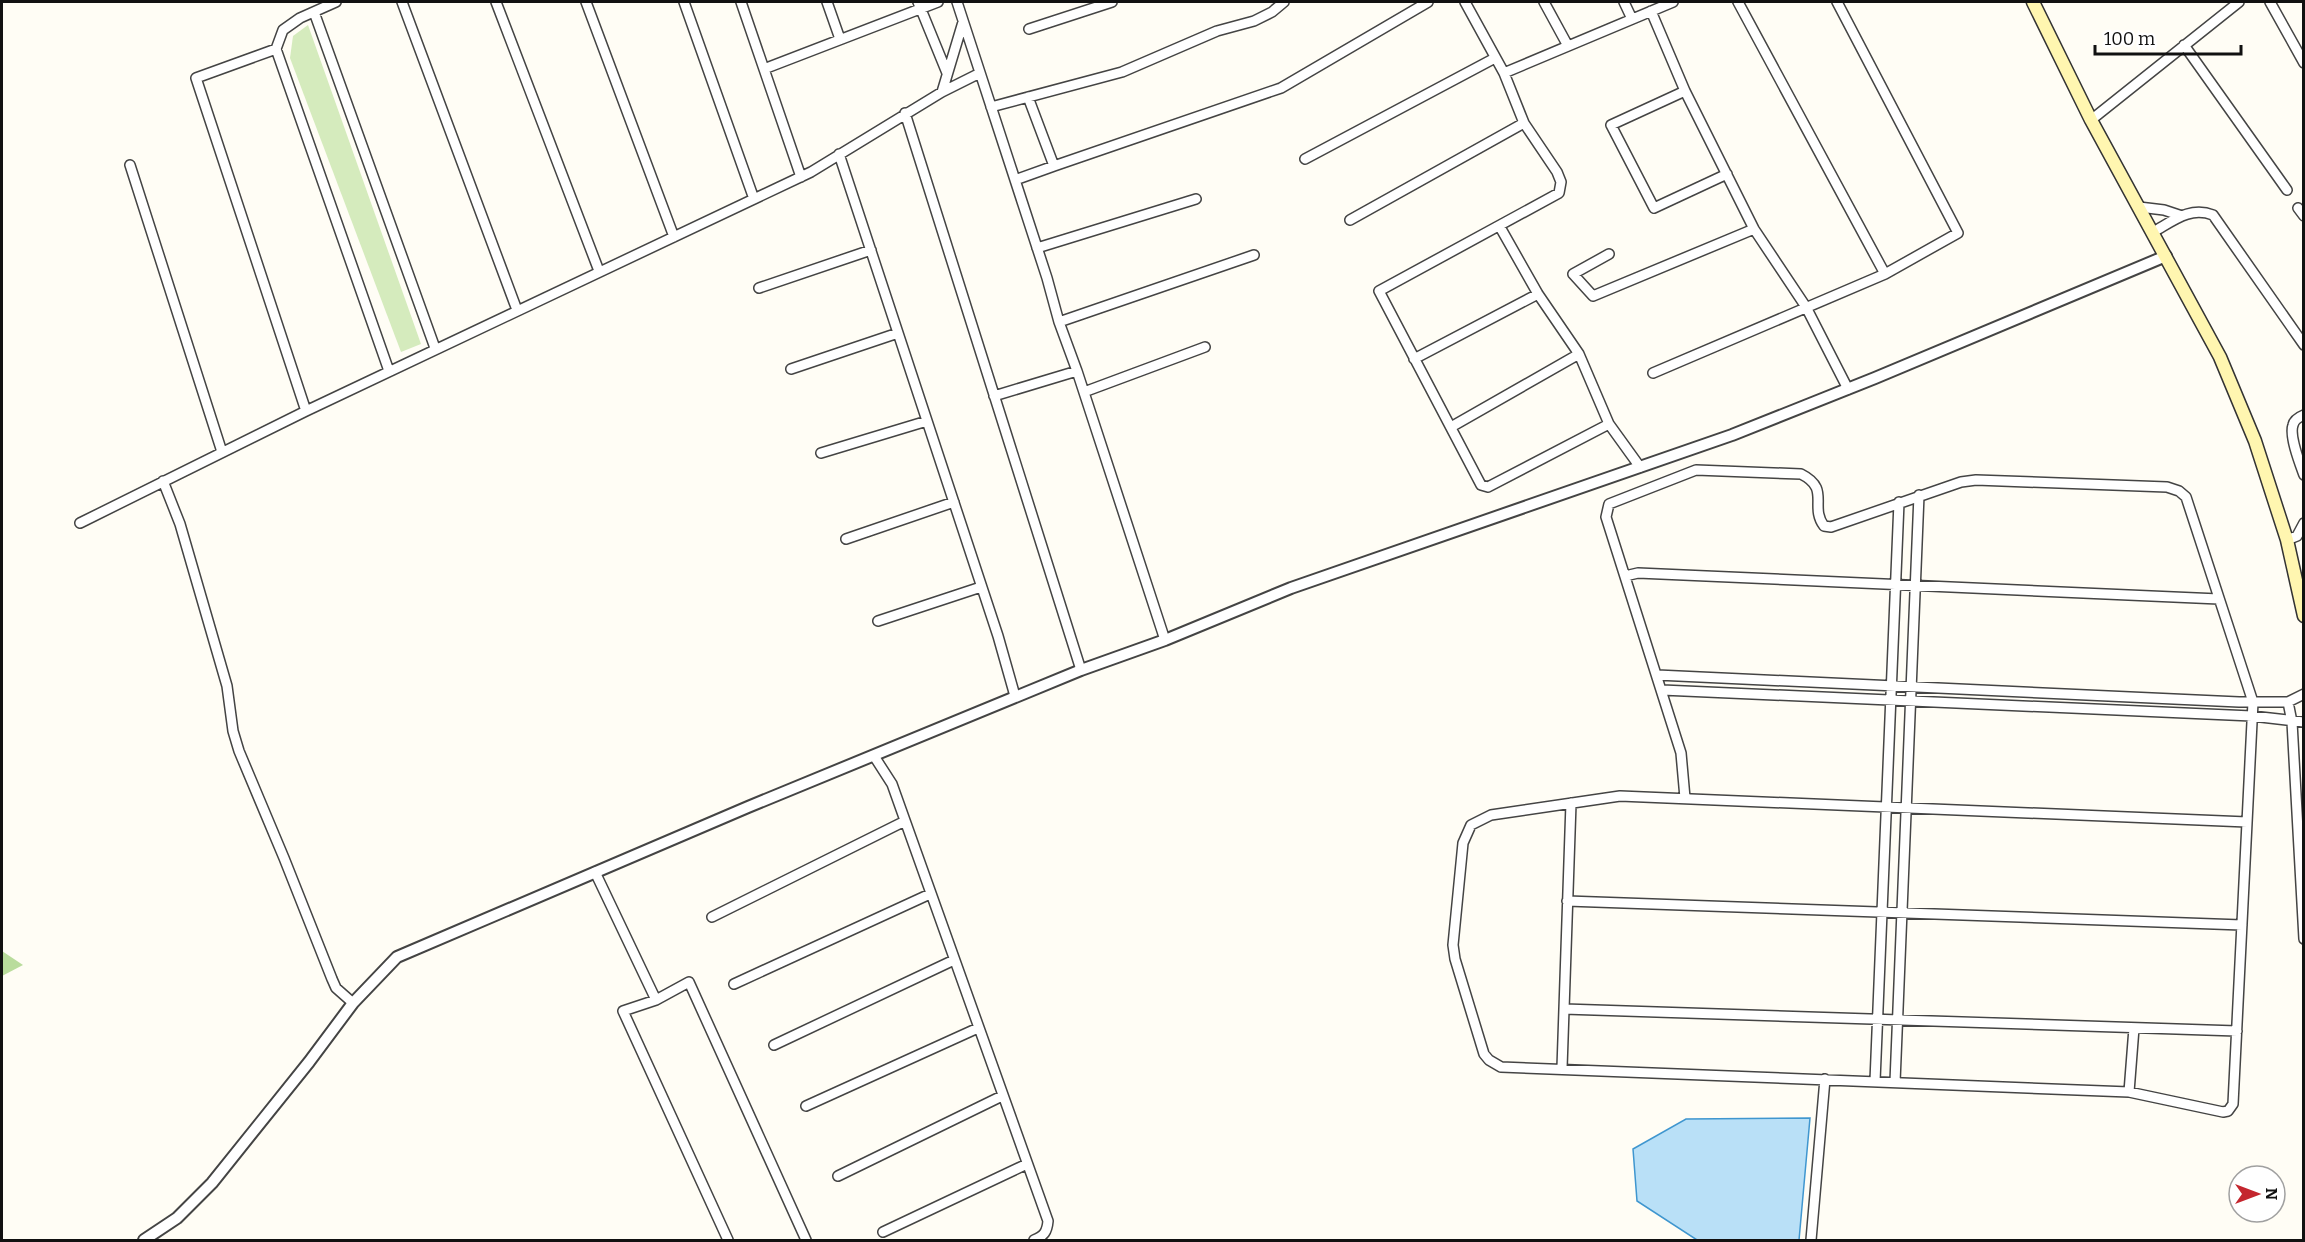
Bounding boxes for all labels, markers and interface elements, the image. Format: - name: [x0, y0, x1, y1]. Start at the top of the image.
- scale bar: [2095, 18, 2240, 56]
- text: 100 m: [2104, 28, 2155, 50]
- north arrow: [2227, 1164, 2287, 1224]
- text: N: [2262, 1188, 2281, 1200]

